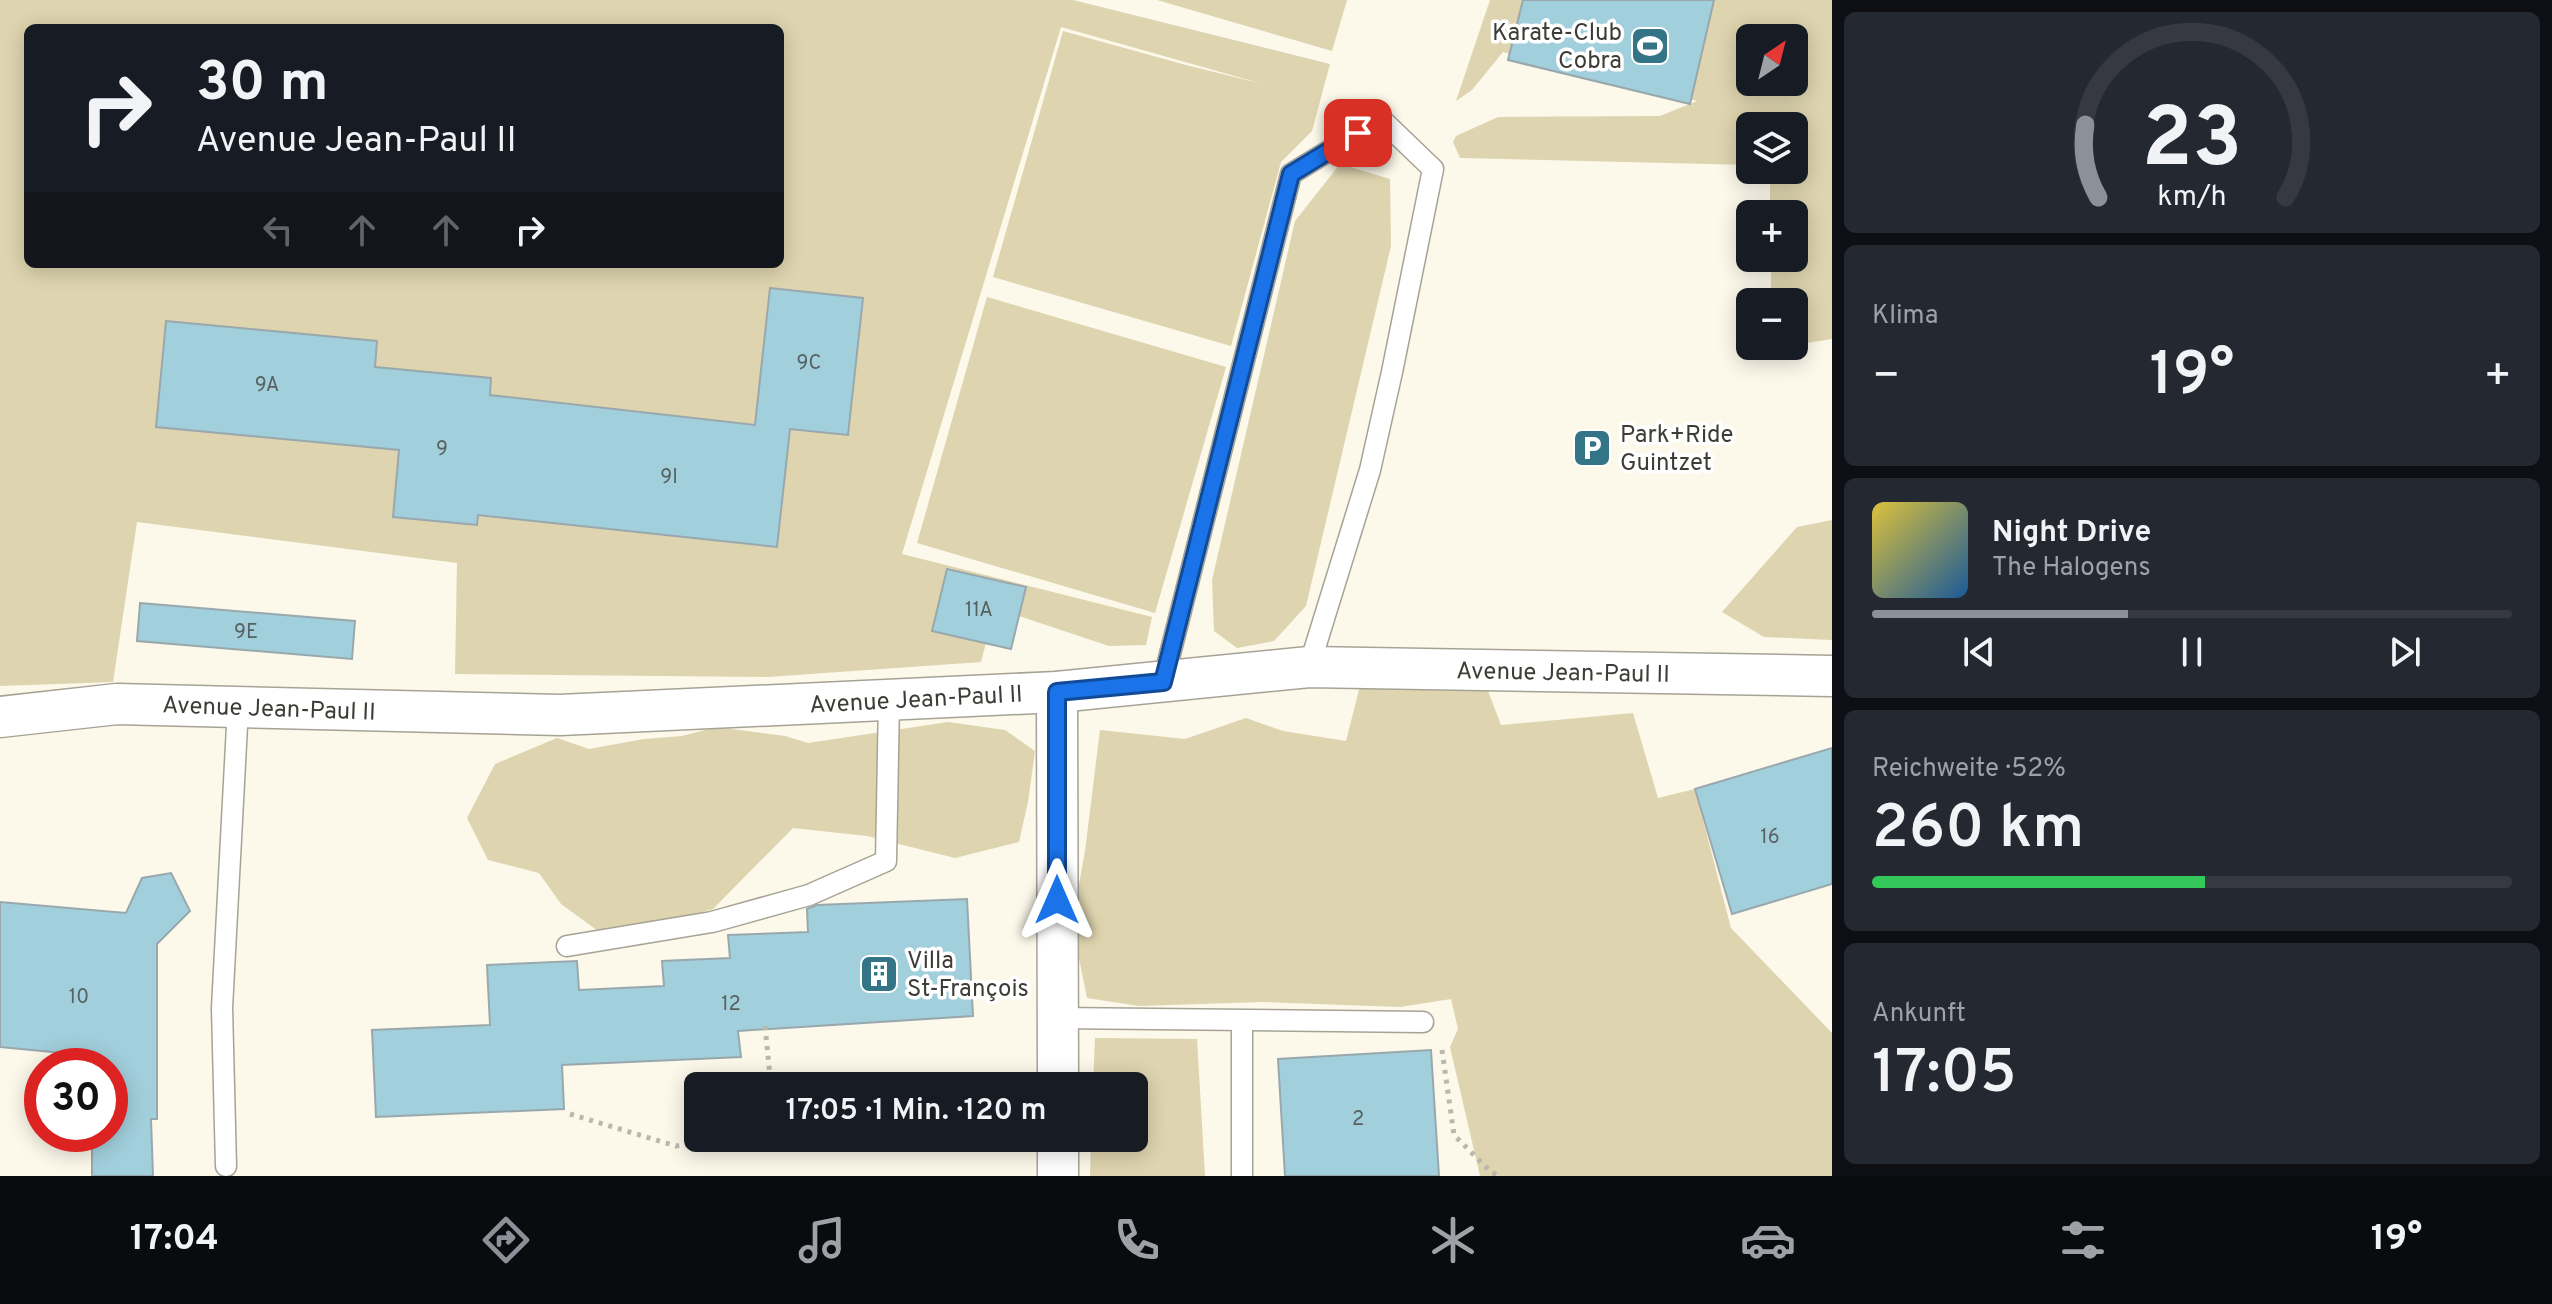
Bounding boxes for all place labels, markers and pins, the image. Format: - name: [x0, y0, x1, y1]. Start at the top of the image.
- place label: Karate-Club Cobra: [1492, 19, 1622, 77]
- sports icon: Karate-Club Cobra: [1629, 25, 1671, 67]
- pin: [1324, 99, 1392, 167]
- place label: Park+Ride Guintzet: [1620, 421, 1733, 479]
- parking icon: Park+Ride Guintzet: [1571, 427, 1613, 469]
- place label: Villa St-François: [907, 947, 1029, 1005]
- building icon: Villa St-François: [858, 953, 900, 995]

